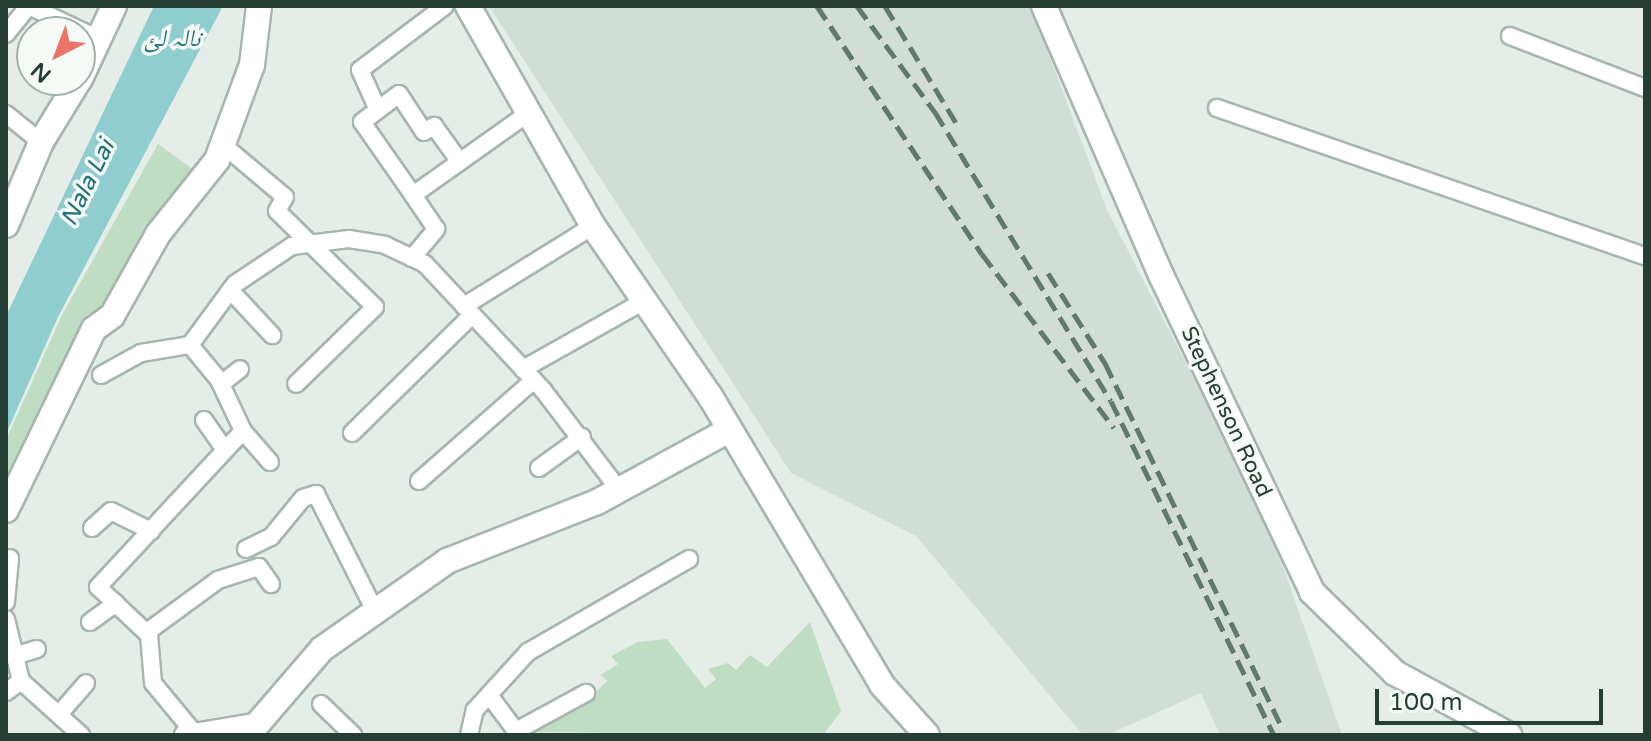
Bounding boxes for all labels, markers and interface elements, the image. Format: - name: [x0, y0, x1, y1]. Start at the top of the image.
- north arrow: [16, 16, 96, 96]
- water label: نالہ لئ: [144, 25, 200, 53]
- text: N: [26, 57, 57, 88]
- water label: Nala Lai: [55, 135, 121, 231]
- street label: Stephenson Road: [1175, 322, 1277, 502]
- scale bar: [1379, 673, 1607, 723]
- text: 100 m: [1389, 688, 1463, 717]

